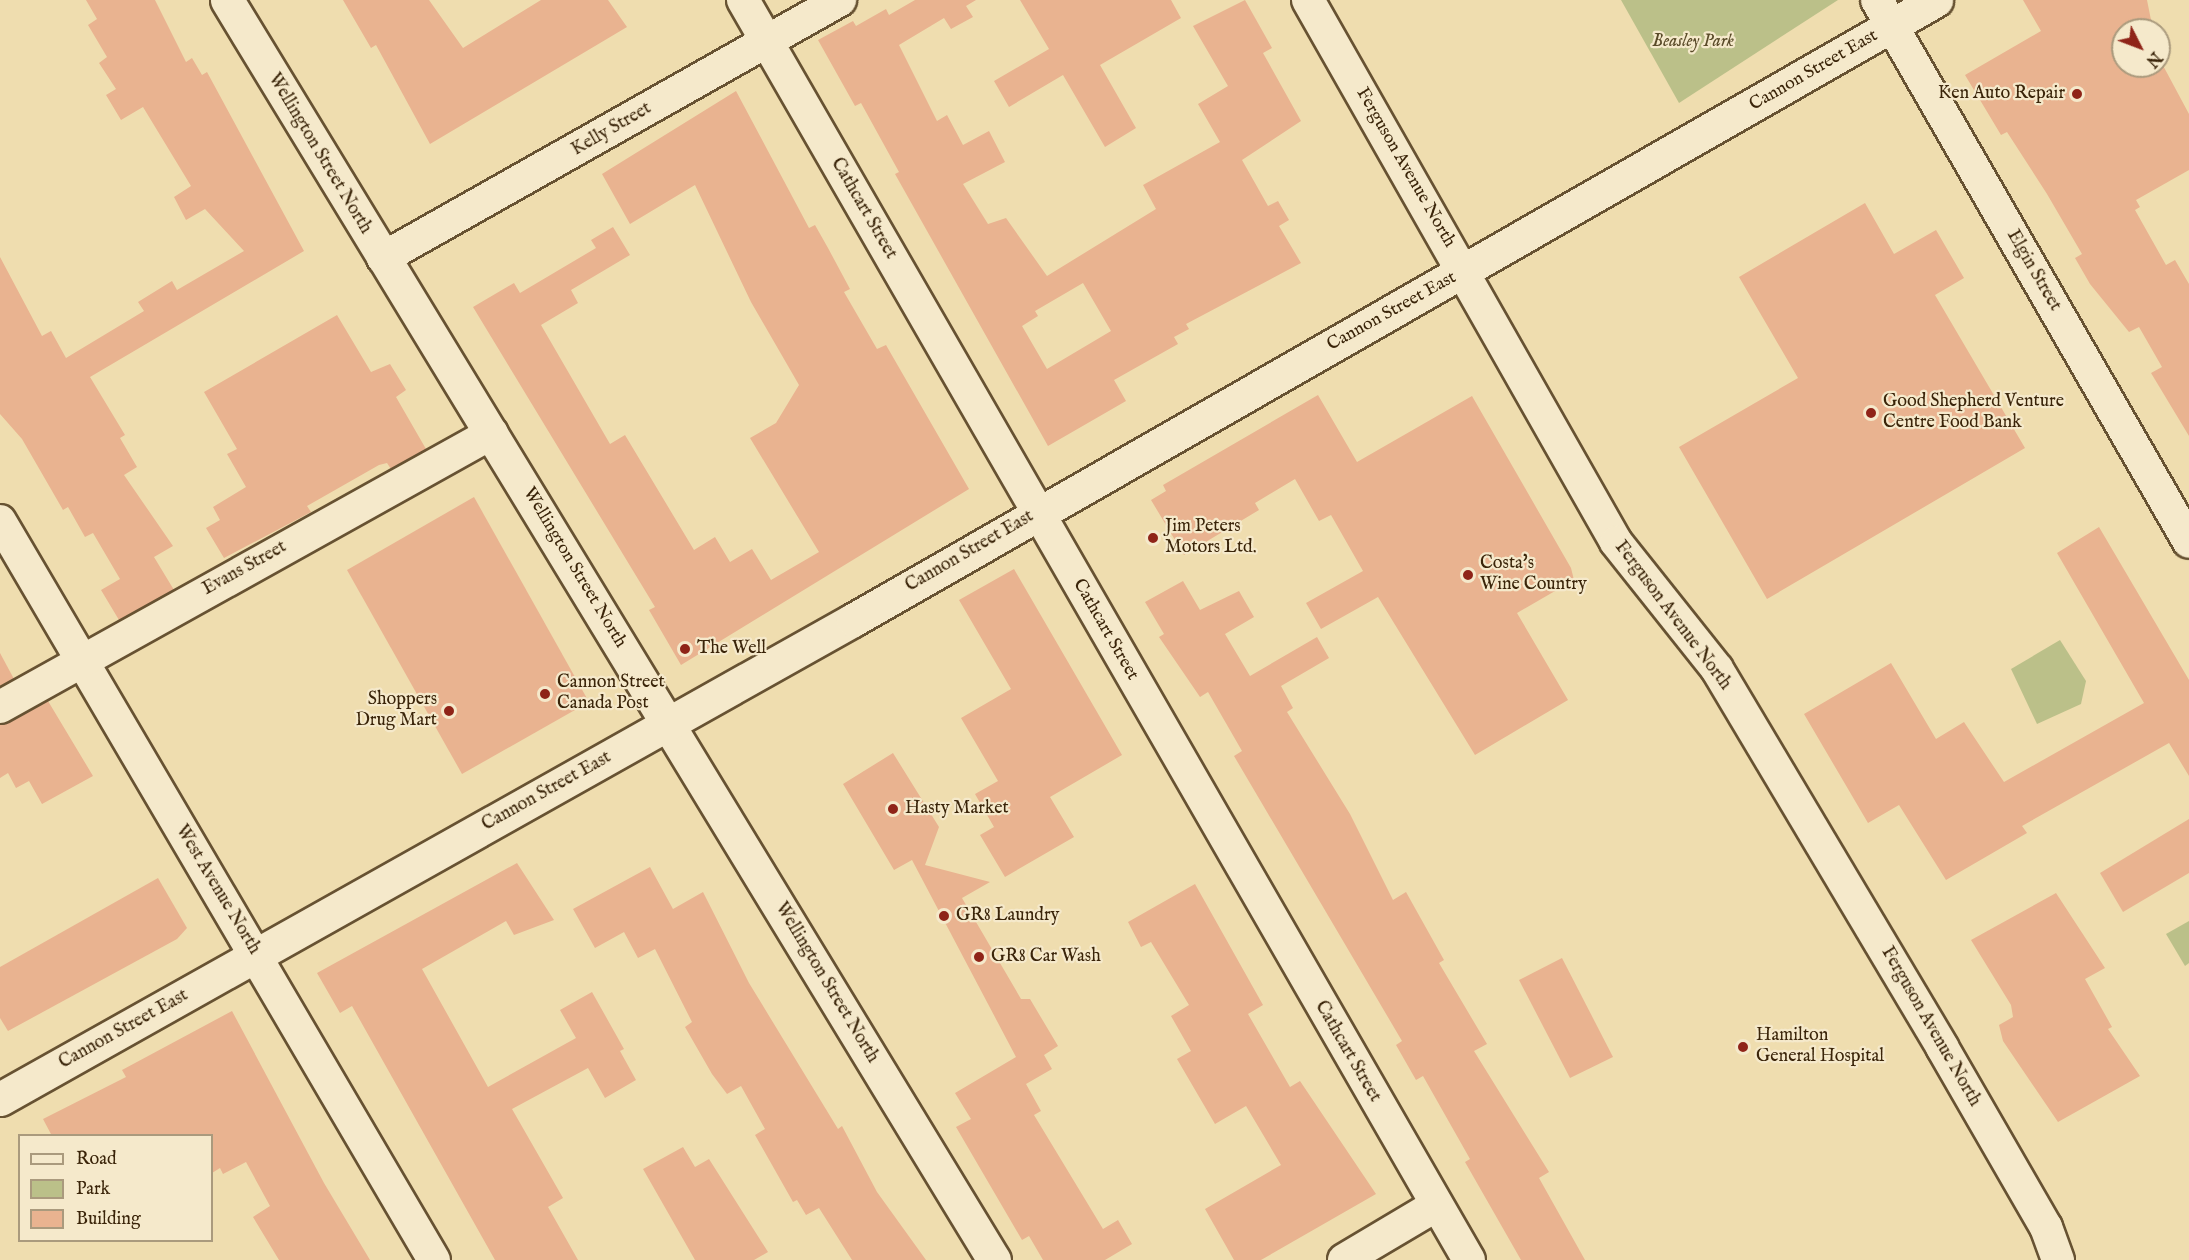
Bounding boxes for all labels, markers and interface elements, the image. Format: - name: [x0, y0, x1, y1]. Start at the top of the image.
- north arrow: [2111, 18, 2171, 78]
- street label: Cannon Street East: [1746, 26, 1882, 116]
- park label: Beasley Park: [1652, 31, 1734, 53]
- text: N: [2141, 47, 2165, 71]
- street label: Wellington Street North: [262, 70, 376, 238]
- place label: Ken Auto Repair: [1938, 83, 2065, 105]
- street label: Ferguson Avenue North: [1350, 84, 1460, 252]
- marker: Ken Auto Repair: [2070, 87, 2084, 101]
- street label: Kelly Street: [568, 99, 656, 161]
- street label: Cathcart Street: [825, 155, 901, 263]
- street label: Elgin Street: [2001, 227, 2065, 315]
- street label: Cannon Street East: [1324, 268, 1460, 356]
- place label: Good Shepherd Venture Centre Food Bank: [1883, 392, 2064, 434]
- marker: Good Shepherd Venture Centre Food Bank: [1864, 406, 1878, 420]
- street label: Wellington Street North: [517, 484, 631, 652]
- street label: Cannon Street East: [902, 507, 1038, 597]
- place label: Jim Peters Motors Ltd.: [1165, 517, 1257, 560]
- marker: Jim Peters Motors Ltd.: [1146, 531, 1160, 545]
- street label: Evans Street: [199, 537, 291, 601]
- street label: Ferguson Avenue North: [1609, 537, 1735, 695]
- place label: Costa's Wine Country: [1480, 554, 1587, 596]
- marker: Costa's Wine Country: [1461, 568, 1475, 582]
- street label: Cathcart Street: [1067, 576, 1143, 684]
- place label: The Well: [697, 638, 766, 660]
- marker: The Well: [678, 642, 692, 656]
- place label: Cannon Street Canada Post: [557, 673, 665, 716]
- marker: Cannon Street Canada Post: [538, 687, 552, 701]
- place label: Shoppers Drug Mart: [355, 690, 437, 732]
- marker: Shoppers Drug Mart: [442, 704, 456, 718]
- street label: Cannon Street East: [479, 748, 615, 836]
- place label: Hasty Market: [905, 798, 1009, 820]
- marker: Hasty Market: [886, 802, 900, 816]
- street label: West Avenue North: [170, 821, 264, 959]
- street label: Wellington Street North: [769, 899, 883, 1067]
- place label: GR8 Laundry: [956, 905, 1059, 927]
- marker: GR8 Laundry: [937, 909, 951, 923]
- street label: Ferguson Avenue North: [1875, 943, 1985, 1111]
- place label: GR8 Car Wash: [991, 946, 1101, 968]
- marker: GR8 Car Wash: [972, 950, 986, 964]
- street label: Cannon Street East: [56, 986, 192, 1074]
- street label: Cathcart Street: [1309, 998, 1385, 1106]
- place label: Hamilton General Hospital: [1756, 1026, 1884, 1068]
- marker: Hamilton General Hospital: [1734, 1038, 1752, 1056]
- legend: [18, 1134, 213, 1242]
- text: Road: [76, 1148, 117, 1171]
- text: Park: [76, 1178, 110, 1201]
- text: Building: [76, 1208, 141, 1231]

